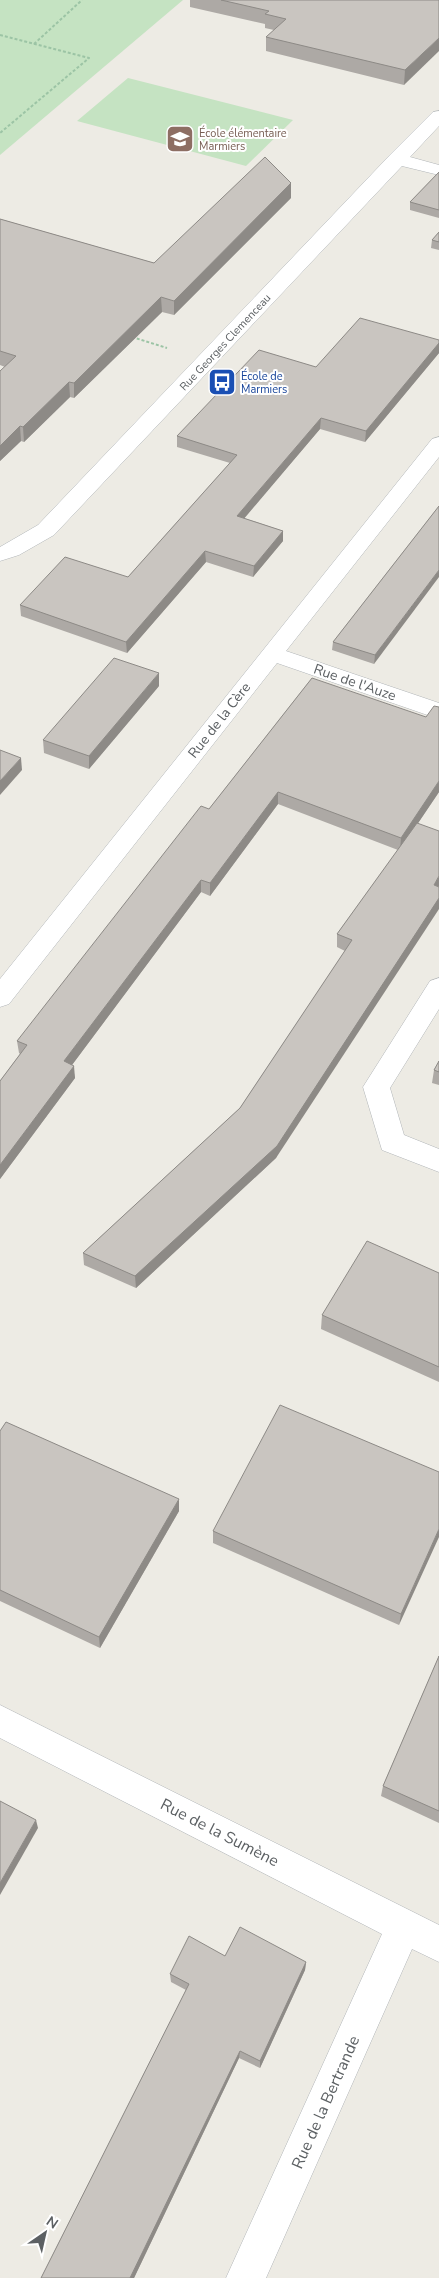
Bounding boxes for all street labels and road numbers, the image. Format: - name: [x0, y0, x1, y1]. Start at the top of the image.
- street label: Rue Georges Clemenceau: [176, 291, 274, 394]
- street label: Rue de l'Auze: [311, 659, 399, 705]
- street label: Rue de la Cère: [184, 678, 255, 762]
- street label: Rue de la Sumène: [157, 1794, 283, 1872]
- street label: Rue de la Bertrande: [287, 2032, 365, 2173]

